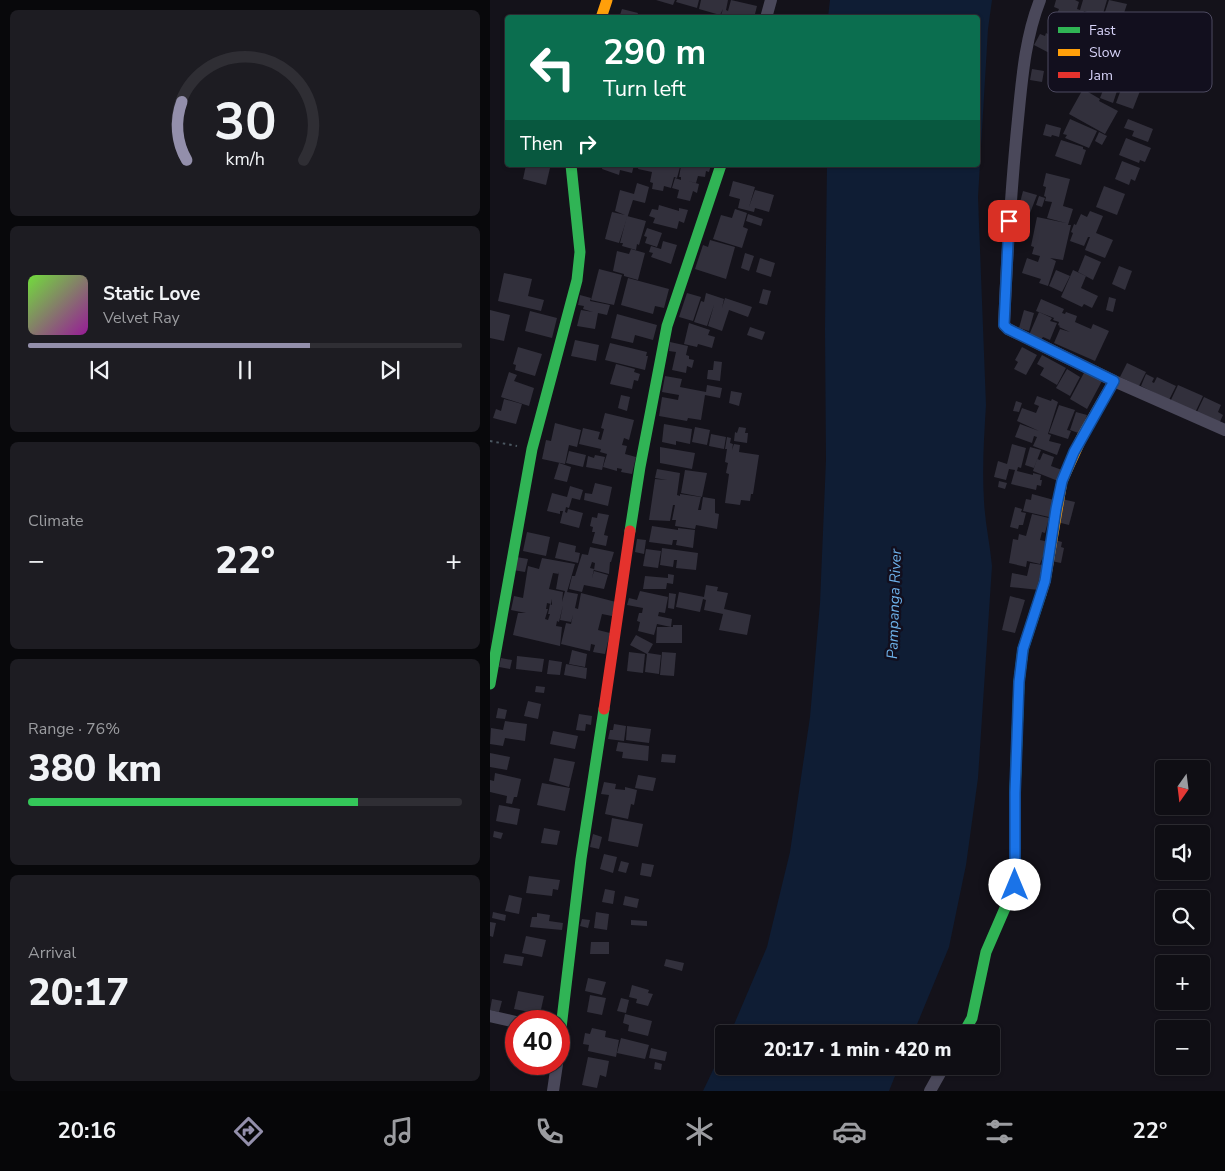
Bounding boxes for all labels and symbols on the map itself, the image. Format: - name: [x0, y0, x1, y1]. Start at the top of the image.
- legend: [1048, 12, 1212, 92]
- text: Fast: [1089, 21, 1115, 40]
- text: Slow: [1089, 43, 1121, 62]
- text: Jam: [1088, 66, 1113, 85]
- pin: [988, 200, 1030, 242]
- water label: Pampanga River: [882, 548, 906, 659]
- north arrow: [1155, 760, 1210, 815]
- position arrow: [988, 858, 1040, 910]
- speed limit sign: 40: [505, 1010, 570, 1075]

